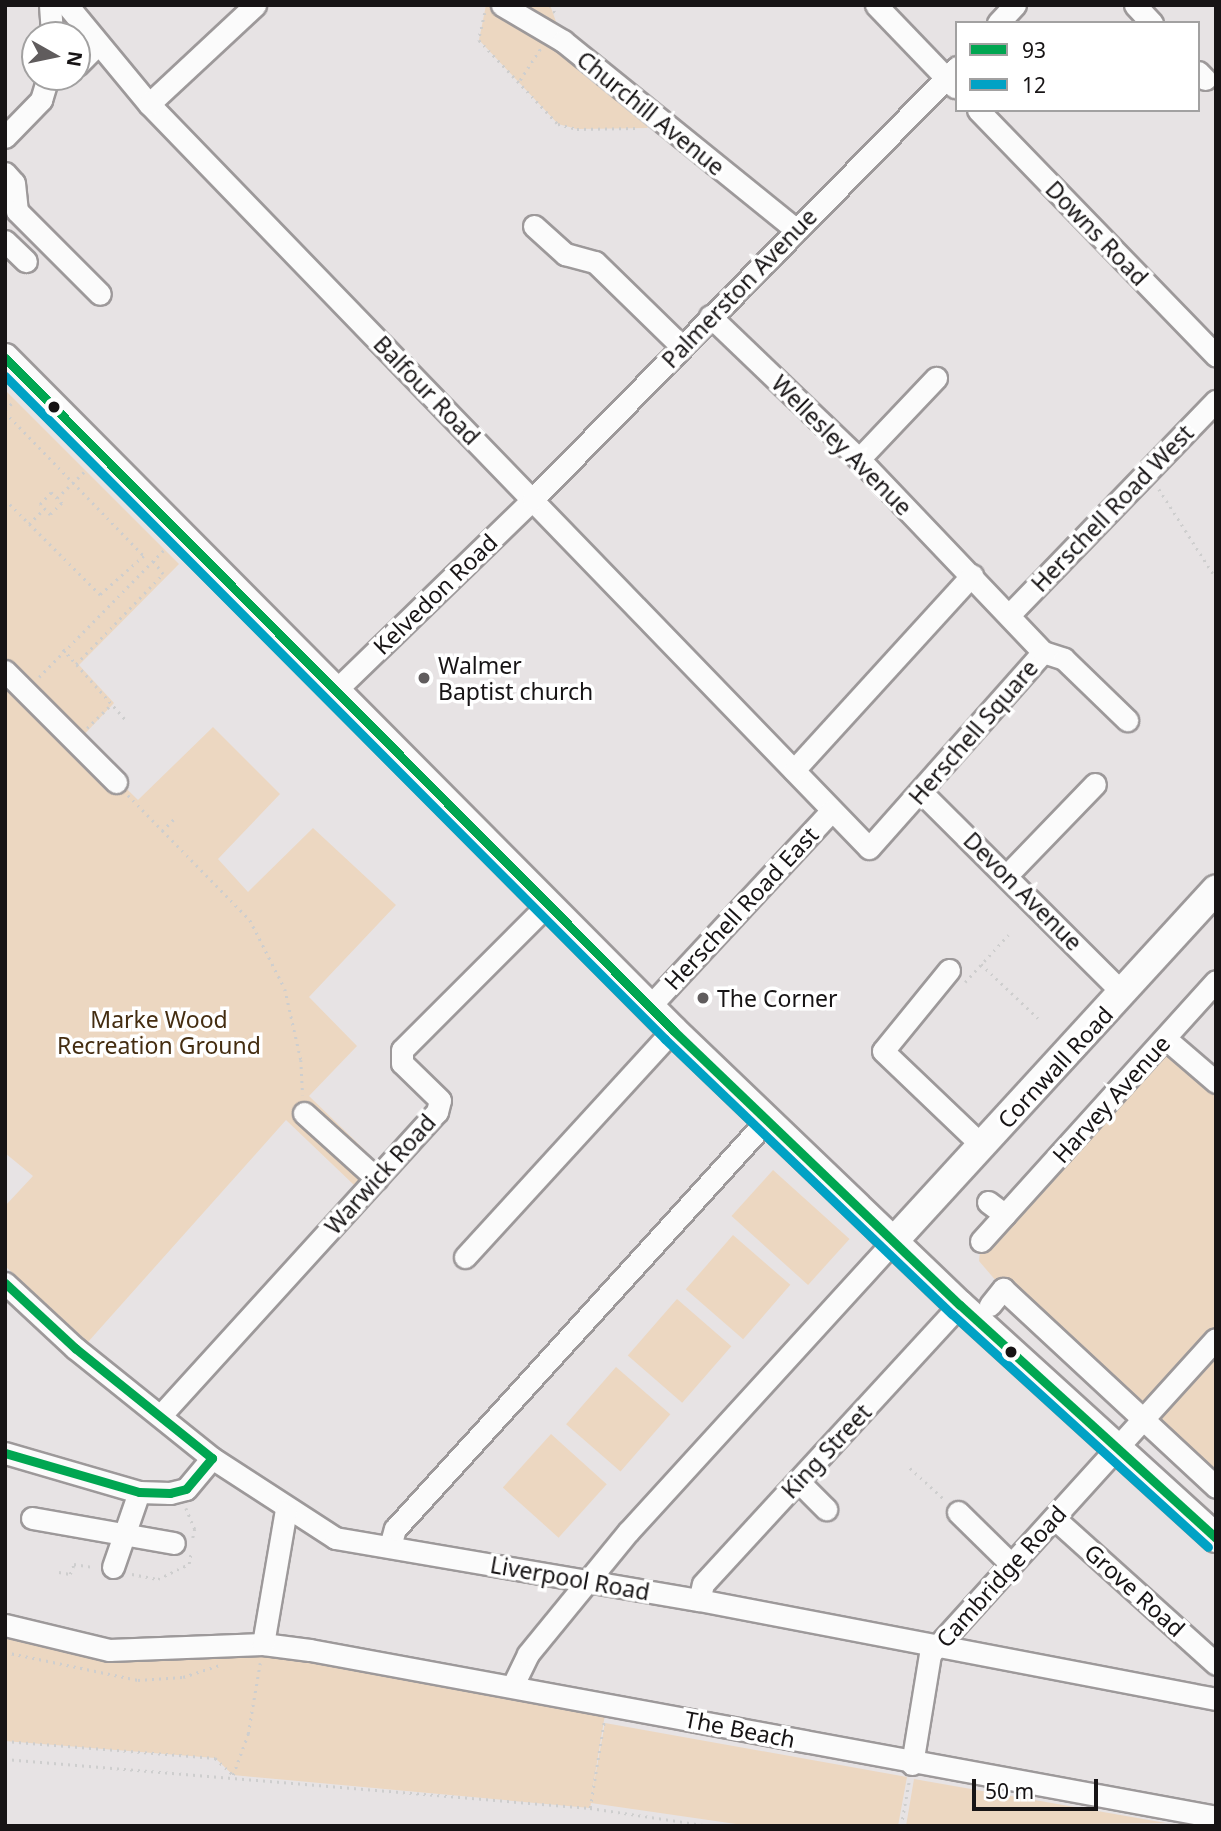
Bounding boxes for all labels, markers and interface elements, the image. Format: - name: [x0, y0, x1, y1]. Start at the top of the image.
- north arrow: [21, 21, 91, 91]
- legend: [955, 21, 1200, 112]
- text: 93: [1022, 36, 1046, 64]
- street label: Churchill Avenue: [572, 45, 730, 181]
- text: N: [61, 49, 89, 69]
- text: 12: [1022, 71, 1046, 99]
- street label: Downs Road: [1040, 175, 1154, 291]
- street label: Palmerston Avenue: [656, 203, 822, 373]
- street label: Balfour Road: [368, 330, 486, 450]
- street label: Wellesley Avenue: [766, 369, 918, 521]
- unlabelled marker: [47, 400, 61, 414]
- street label: Herschell Road West: [1025, 419, 1199, 597]
- street label: Kelvedon Road: [367, 528, 503, 660]
- place label: Walmer Baptist church: [438, 651, 593, 705]
- street label: Herschell Square: [903, 654, 1043, 810]
- marker: Walmer Baptist church: [416, 670, 432, 686]
- street label: Herschell Road East: [658, 821, 824, 995]
- street label: Devon Avenue: [958, 826, 1088, 956]
- place label: The Corner: [717, 984, 838, 1012]
- marker: The Corner: [695, 990, 711, 1006]
- street label: Cornwall Road: [992, 1000, 1118, 1134]
- park label: Marke Wood Recreation Ground: [57, 1005, 261, 1059]
- street label: Harvey Avenue: [1047, 1030, 1175, 1168]
- street label: Warwick Road: [319, 1108, 441, 1240]
- unlabelled marker: [1004, 1345, 1018, 1359]
- street label: King Street: [775, 1398, 877, 1504]
- street label: Cambridge Road: [930, 1499, 1072, 1653]
- street label: Grove Road: [1079, 1538, 1191, 1642]
- street label: Liverpool Road: [488, 1550, 652, 1606]
- street label: The Beach: [682, 1705, 798, 1753]
- scale bar: [976, 1764, 1102, 1808]
- text: 50 m: [985, 1777, 1034, 1805]

